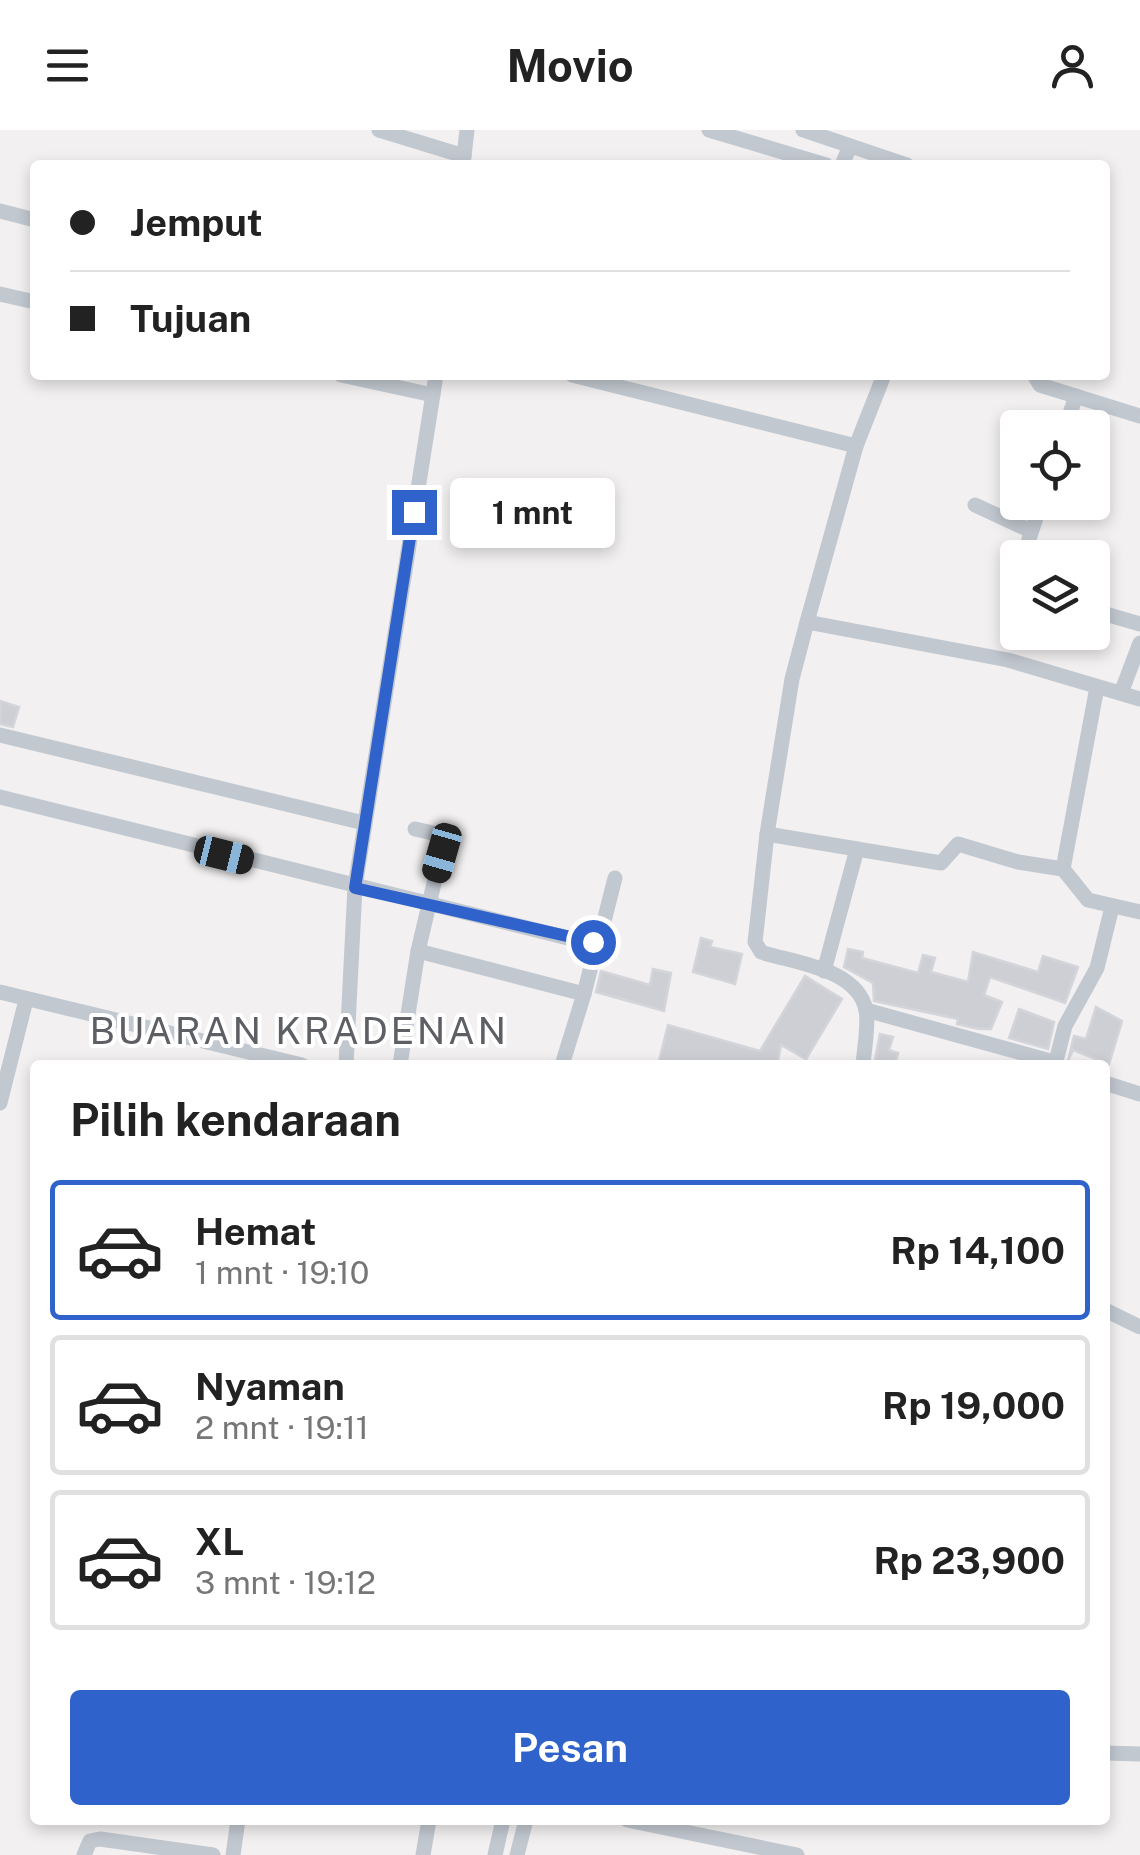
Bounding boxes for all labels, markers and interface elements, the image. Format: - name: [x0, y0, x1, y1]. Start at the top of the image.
- icon: menu: [40, 38, 95, 93]
- icon: person: [1045, 38, 1100, 93]
- text: Movio: [506, 39, 634, 92]
- text: Jemput: [130, 200, 263, 245]
- text: Tujuan: [130, 296, 251, 341]
- map controls: [1000, 410, 1110, 650]
- button: locate: [1000, 410, 1110, 520]
- callout: 1 mnt: [449, 477, 614, 547]
- route end: [392, 490, 437, 535]
- text: 1 mnt: [492, 494, 573, 531]
- button: layers: [1000, 540, 1110, 650]
- car: [419, 820, 465, 886]
- car: [191, 833, 257, 877]
- route start: [571, 920, 616, 965]
- district label: BUARAN KRADENAN: [89, 1008, 509, 1053]
- text: Pilih kendaraan: [70, 1093, 401, 1146]
- icon: car: [75, 1205, 165, 1295]
- text: Hemat: [195, 1209, 316, 1254]
- text: Rp 14,100: [890, 1228, 1065, 1273]
- text: 1 mnt · 19:10: [195, 1254, 369, 1291]
- icon: car: [75, 1360, 165, 1450]
- text: Nyaman: [195, 1364, 345, 1409]
- text: Rp 19,000: [882, 1383, 1065, 1428]
- text: 2 mnt · 19:11: [195, 1409, 369, 1446]
- icon: car: [75, 1515, 165, 1605]
- text: XL: [195, 1519, 244, 1564]
- text: Rp 23,900: [873, 1538, 1065, 1583]
- text: 3 mnt · 19:12: [195, 1564, 376, 1601]
- button: Pesan: [70, 1690, 1070, 1805]

